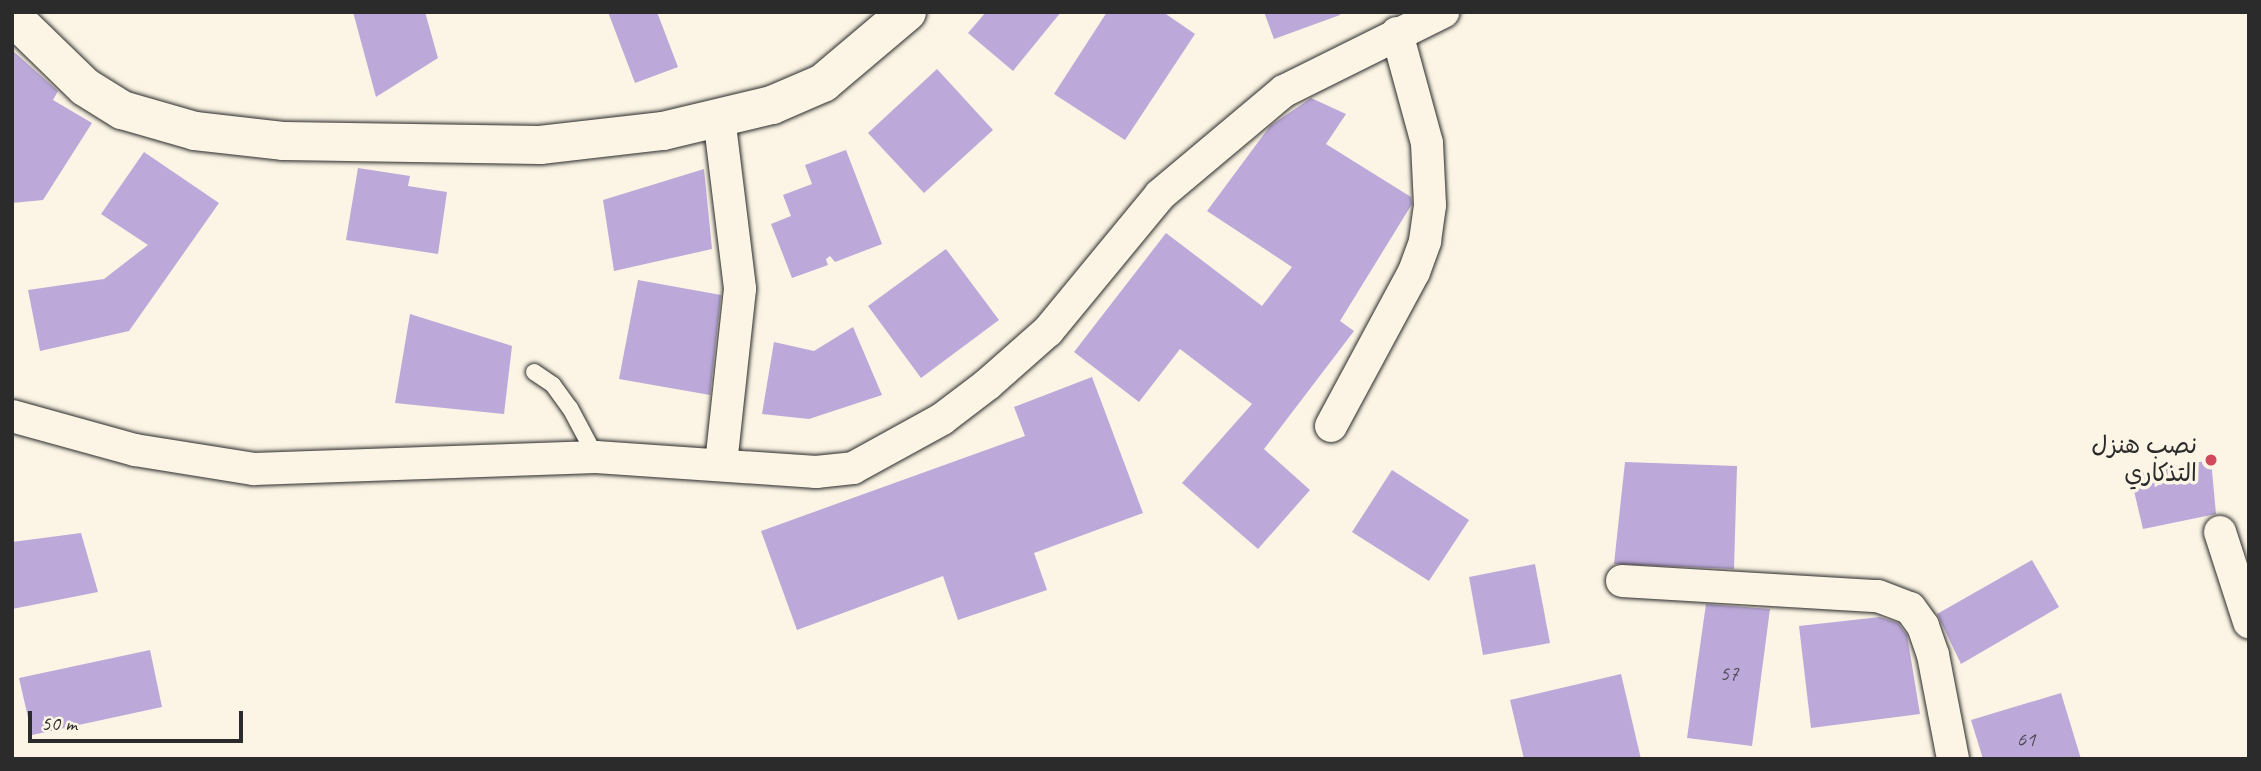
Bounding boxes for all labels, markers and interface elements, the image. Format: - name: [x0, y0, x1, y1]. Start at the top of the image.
- place label: نصب هنزل التذكاري: [2091, 432, 2197, 488]
- marker: نصب هنزل التذكاري: [2203, 452, 2219, 468]
- house number: 57: [1720, 660, 1738, 686]
- scale bar: [32, 698, 247, 742]
- text: 50 m: [41, 710, 77, 736]
- house number: 61: [2017, 726, 2035, 752]

